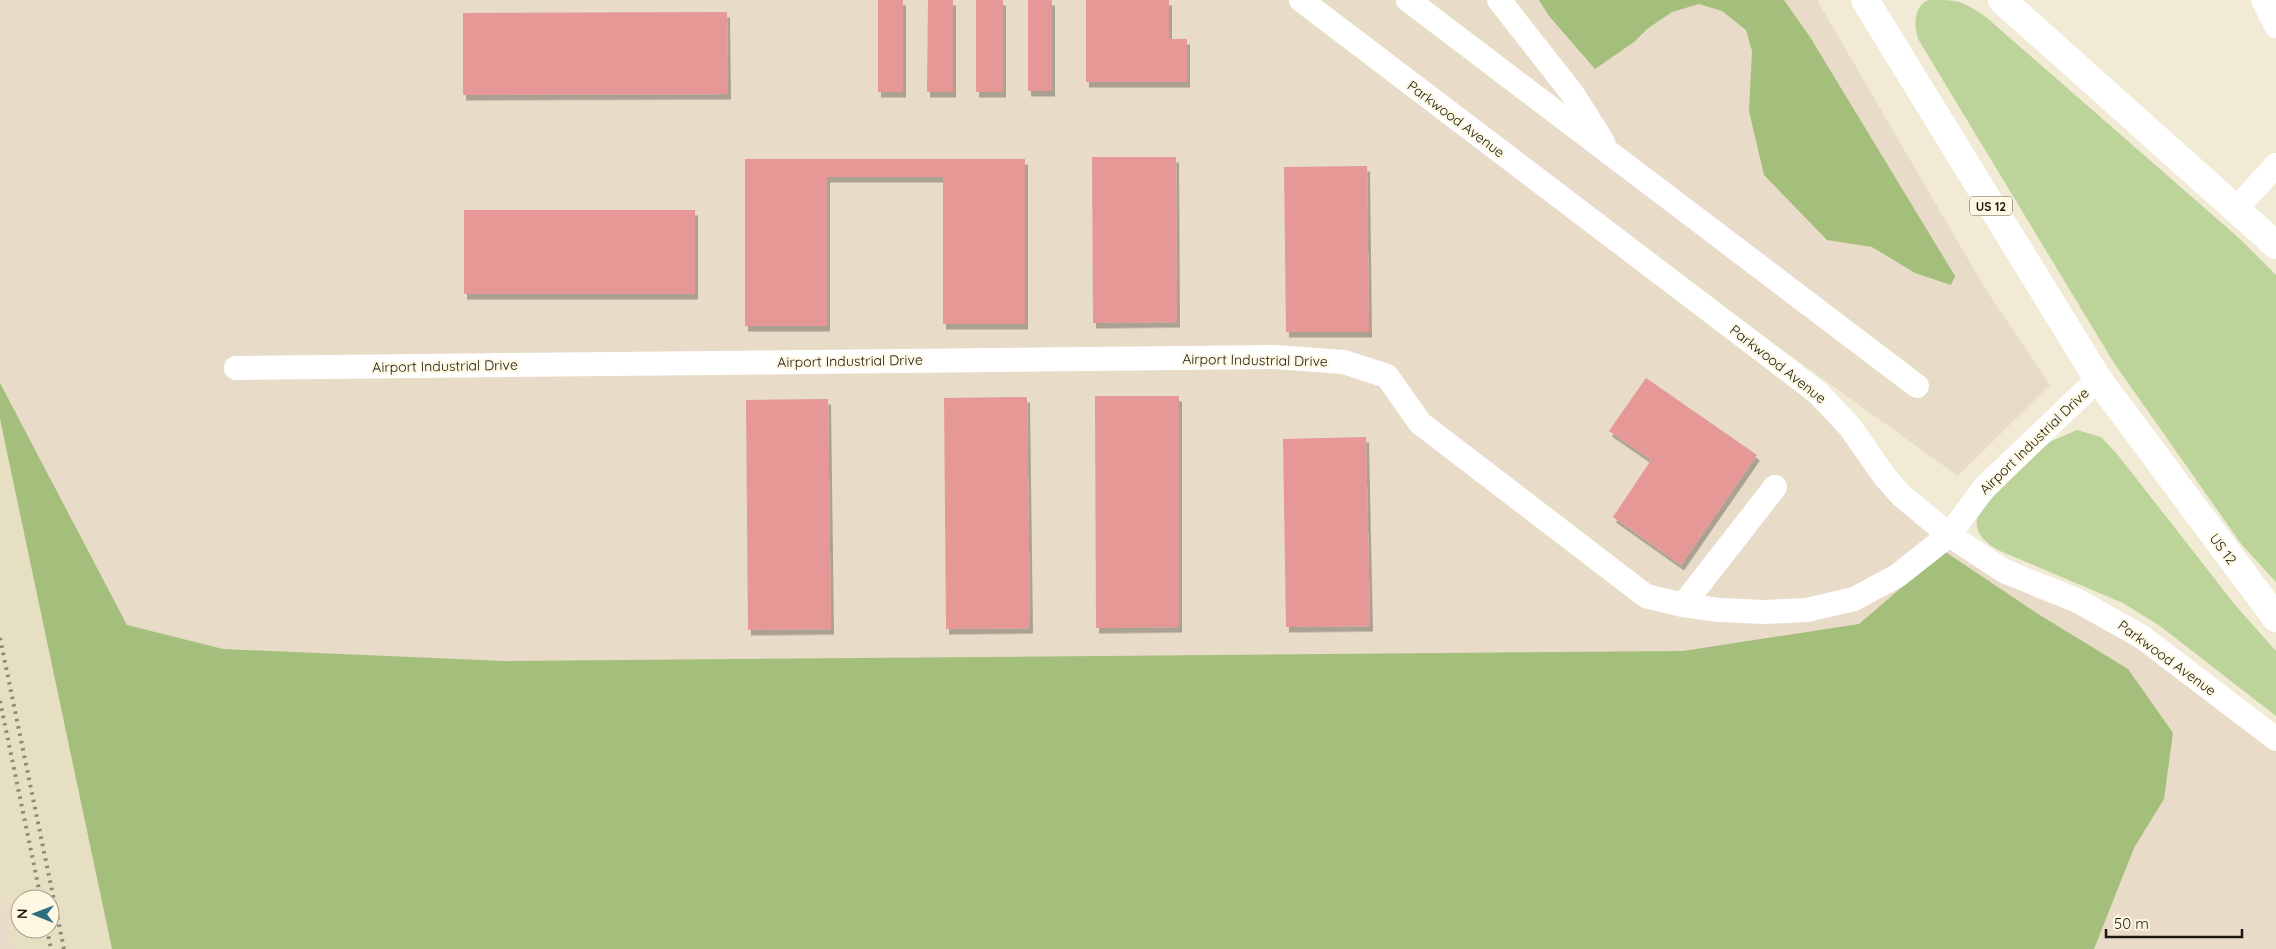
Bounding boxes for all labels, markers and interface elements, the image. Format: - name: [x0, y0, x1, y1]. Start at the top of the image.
- street label: Parkwood Avenue: [1404, 77, 1508, 162]
- road number: US 12: [1970, 197, 2012, 216]
- street label: Parkwood Avenue: [1726, 321, 1830, 407]
- street label: Airport Industrial Drive: [1182, 350, 1328, 370]
- street label: Airport Industrial Drive: [777, 351, 923, 371]
- street label: Airport Industrial Drive: [372, 356, 518, 376]
- street label: Airport Industrial Drive: [1975, 384, 2093, 498]
- street label: US 12: [2205, 530, 2241, 568]
- street label: Parkwood Avenue: [2114, 616, 2220, 700]
- north arrow: [10, 889, 60, 939]
- scale bar: [2106, 906, 2242, 938]
- text: N: [13, 908, 31, 919]
- text: 50 m: [2114, 914, 2149, 933]

